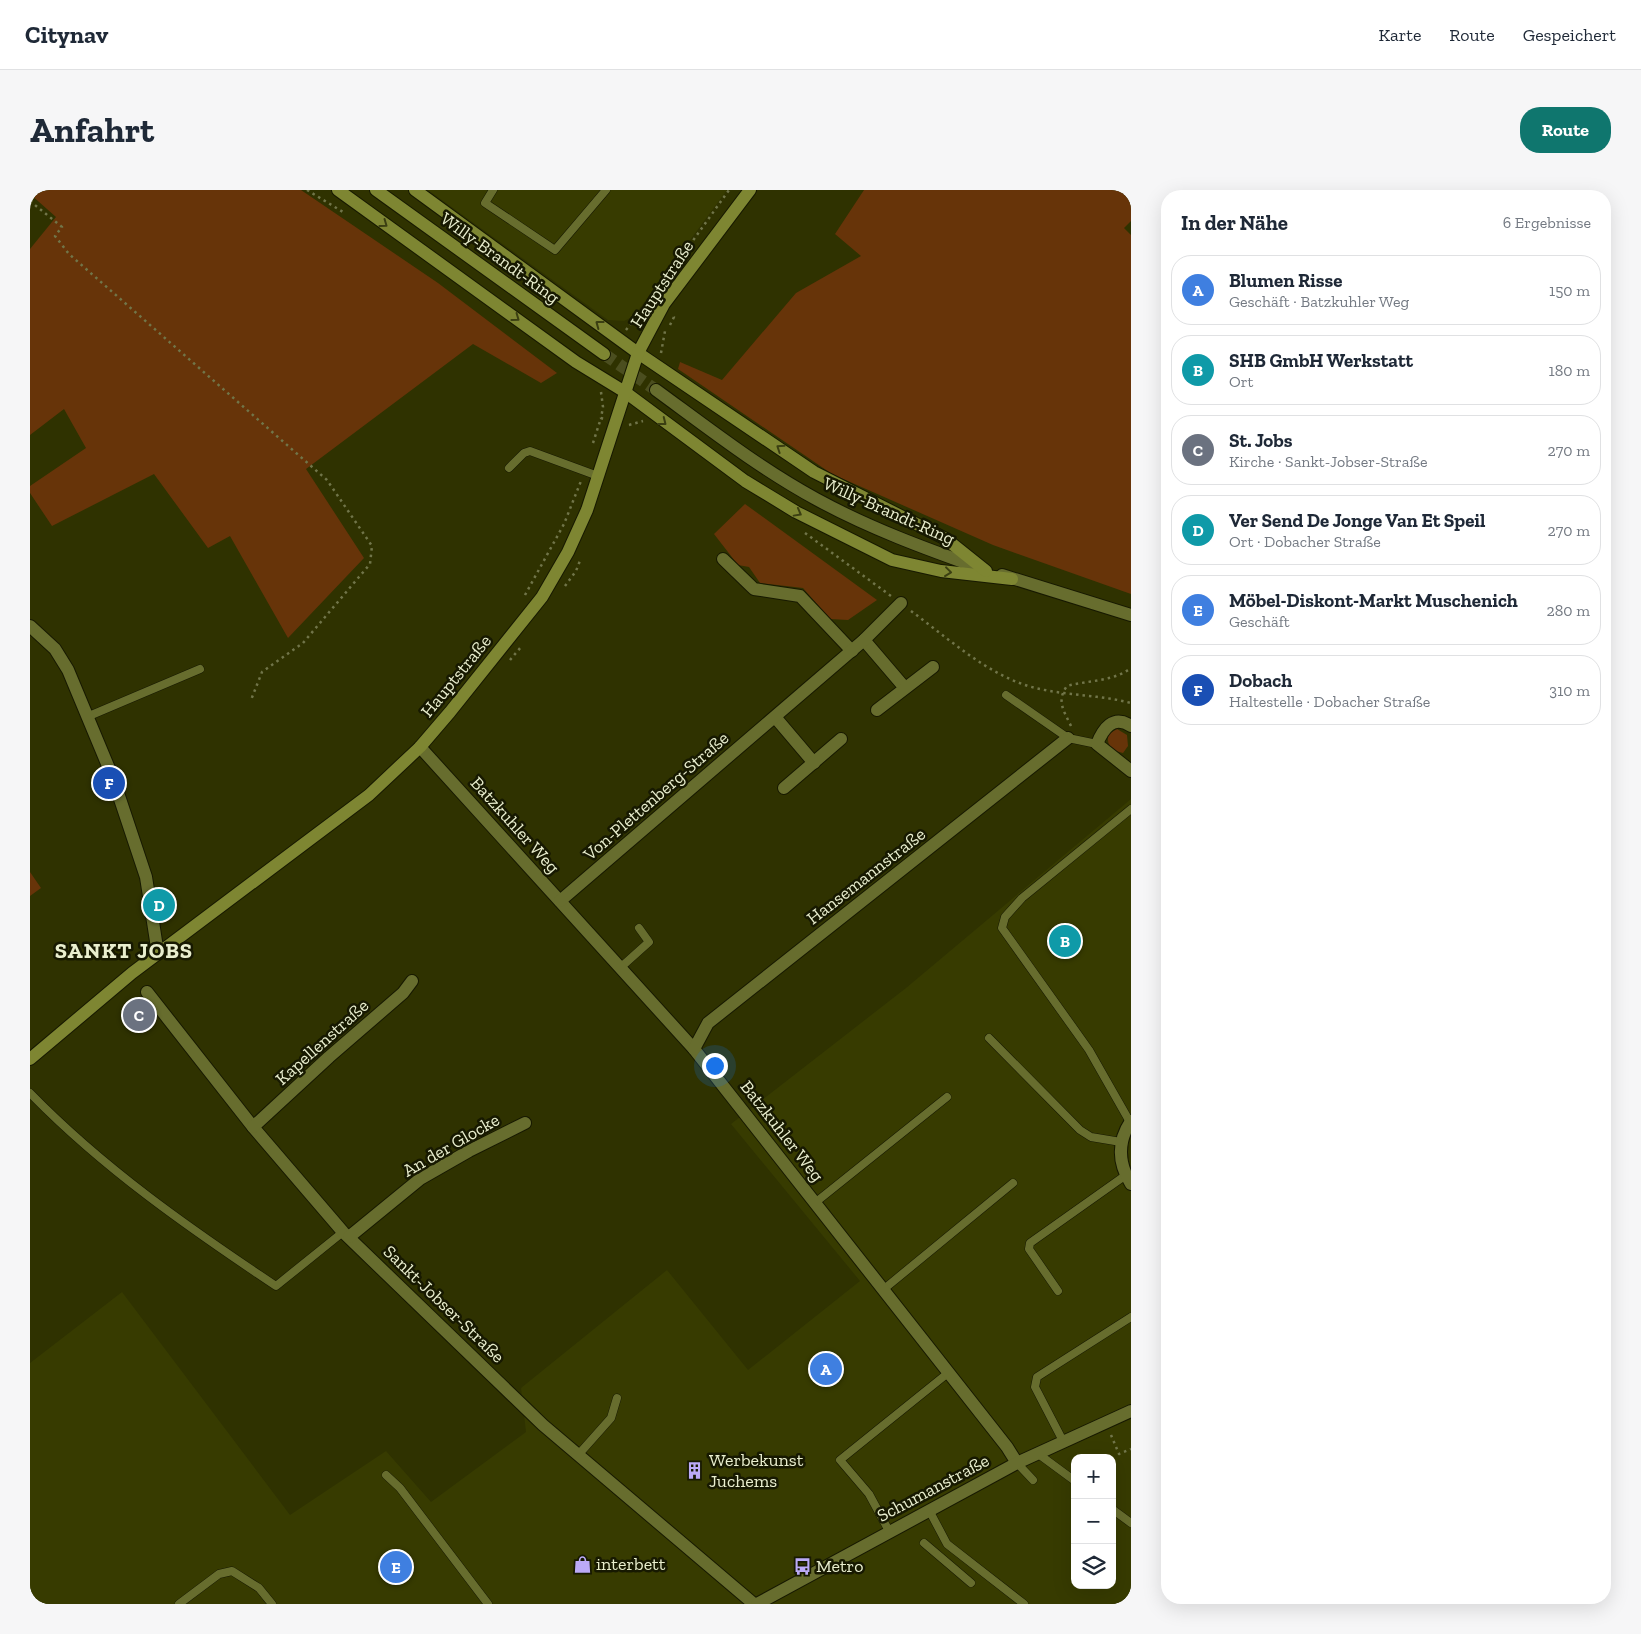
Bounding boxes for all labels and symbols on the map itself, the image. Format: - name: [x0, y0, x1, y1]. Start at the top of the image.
- street label: Willy-Brandt-Ring: [436, 207, 564, 309]
- one-way arrow: [378, 218, 388, 227]
- street label: Hauptstraße: [626, 236, 698, 332]
- one-way arrow: [510, 313, 519, 321]
- one-way arrow: [596, 321, 605, 329]
- one-way arrow: [657, 417, 666, 425]
- one-way arrow: [776, 445, 786, 454]
- street label: Willy-Brandt-Ring: [820, 472, 958, 550]
- one-way arrow: [793, 507, 802, 517]
- one-way arrow: [944, 566, 952, 577]
- street label: Hauptstraße: [416, 630, 496, 722]
- street label: Von-Plettenberg-Straße: [578, 727, 733, 866]
- pin: F: [93, 764, 125, 802]
- street label: Batzkuhler Weg: [466, 772, 564, 878]
- street label: Hansemannstraße: [802, 823, 930, 929]
- pin: D: [143, 886, 175, 924]
- pin: B: [1049, 922, 1081, 960]
- district label: SANKT JOBS: [55, 937, 193, 964]
- street label: Kapellenstraße: [271, 994, 373, 1090]
- pin: C: [123, 996, 155, 1034]
- your location: [702, 1053, 728, 1079]
- street label: Batzkuhler Weg: [736, 1076, 828, 1186]
- street label: An der Glocke: [399, 1108, 503, 1182]
- street label: Sankt-Jobser-Straße: [379, 1240, 509, 1368]
- pin: A: [810, 1350, 842, 1388]
- place label: Werbekunst Juchems: [709, 1449, 804, 1492]
- street label: Schumanstraße: [873, 1449, 993, 1527]
- building icon: Werbekunst Juchems: [685, 1460, 705, 1480]
- pin: E: [380, 1548, 412, 1586]
- place label: interbett: [596, 1553, 666, 1575]
- shop icon: interbett: [572, 1554, 592, 1574]
- place label: Metro: [816, 1555, 863, 1577]
- bus stop icon: Metro: [792, 1556, 812, 1576]

